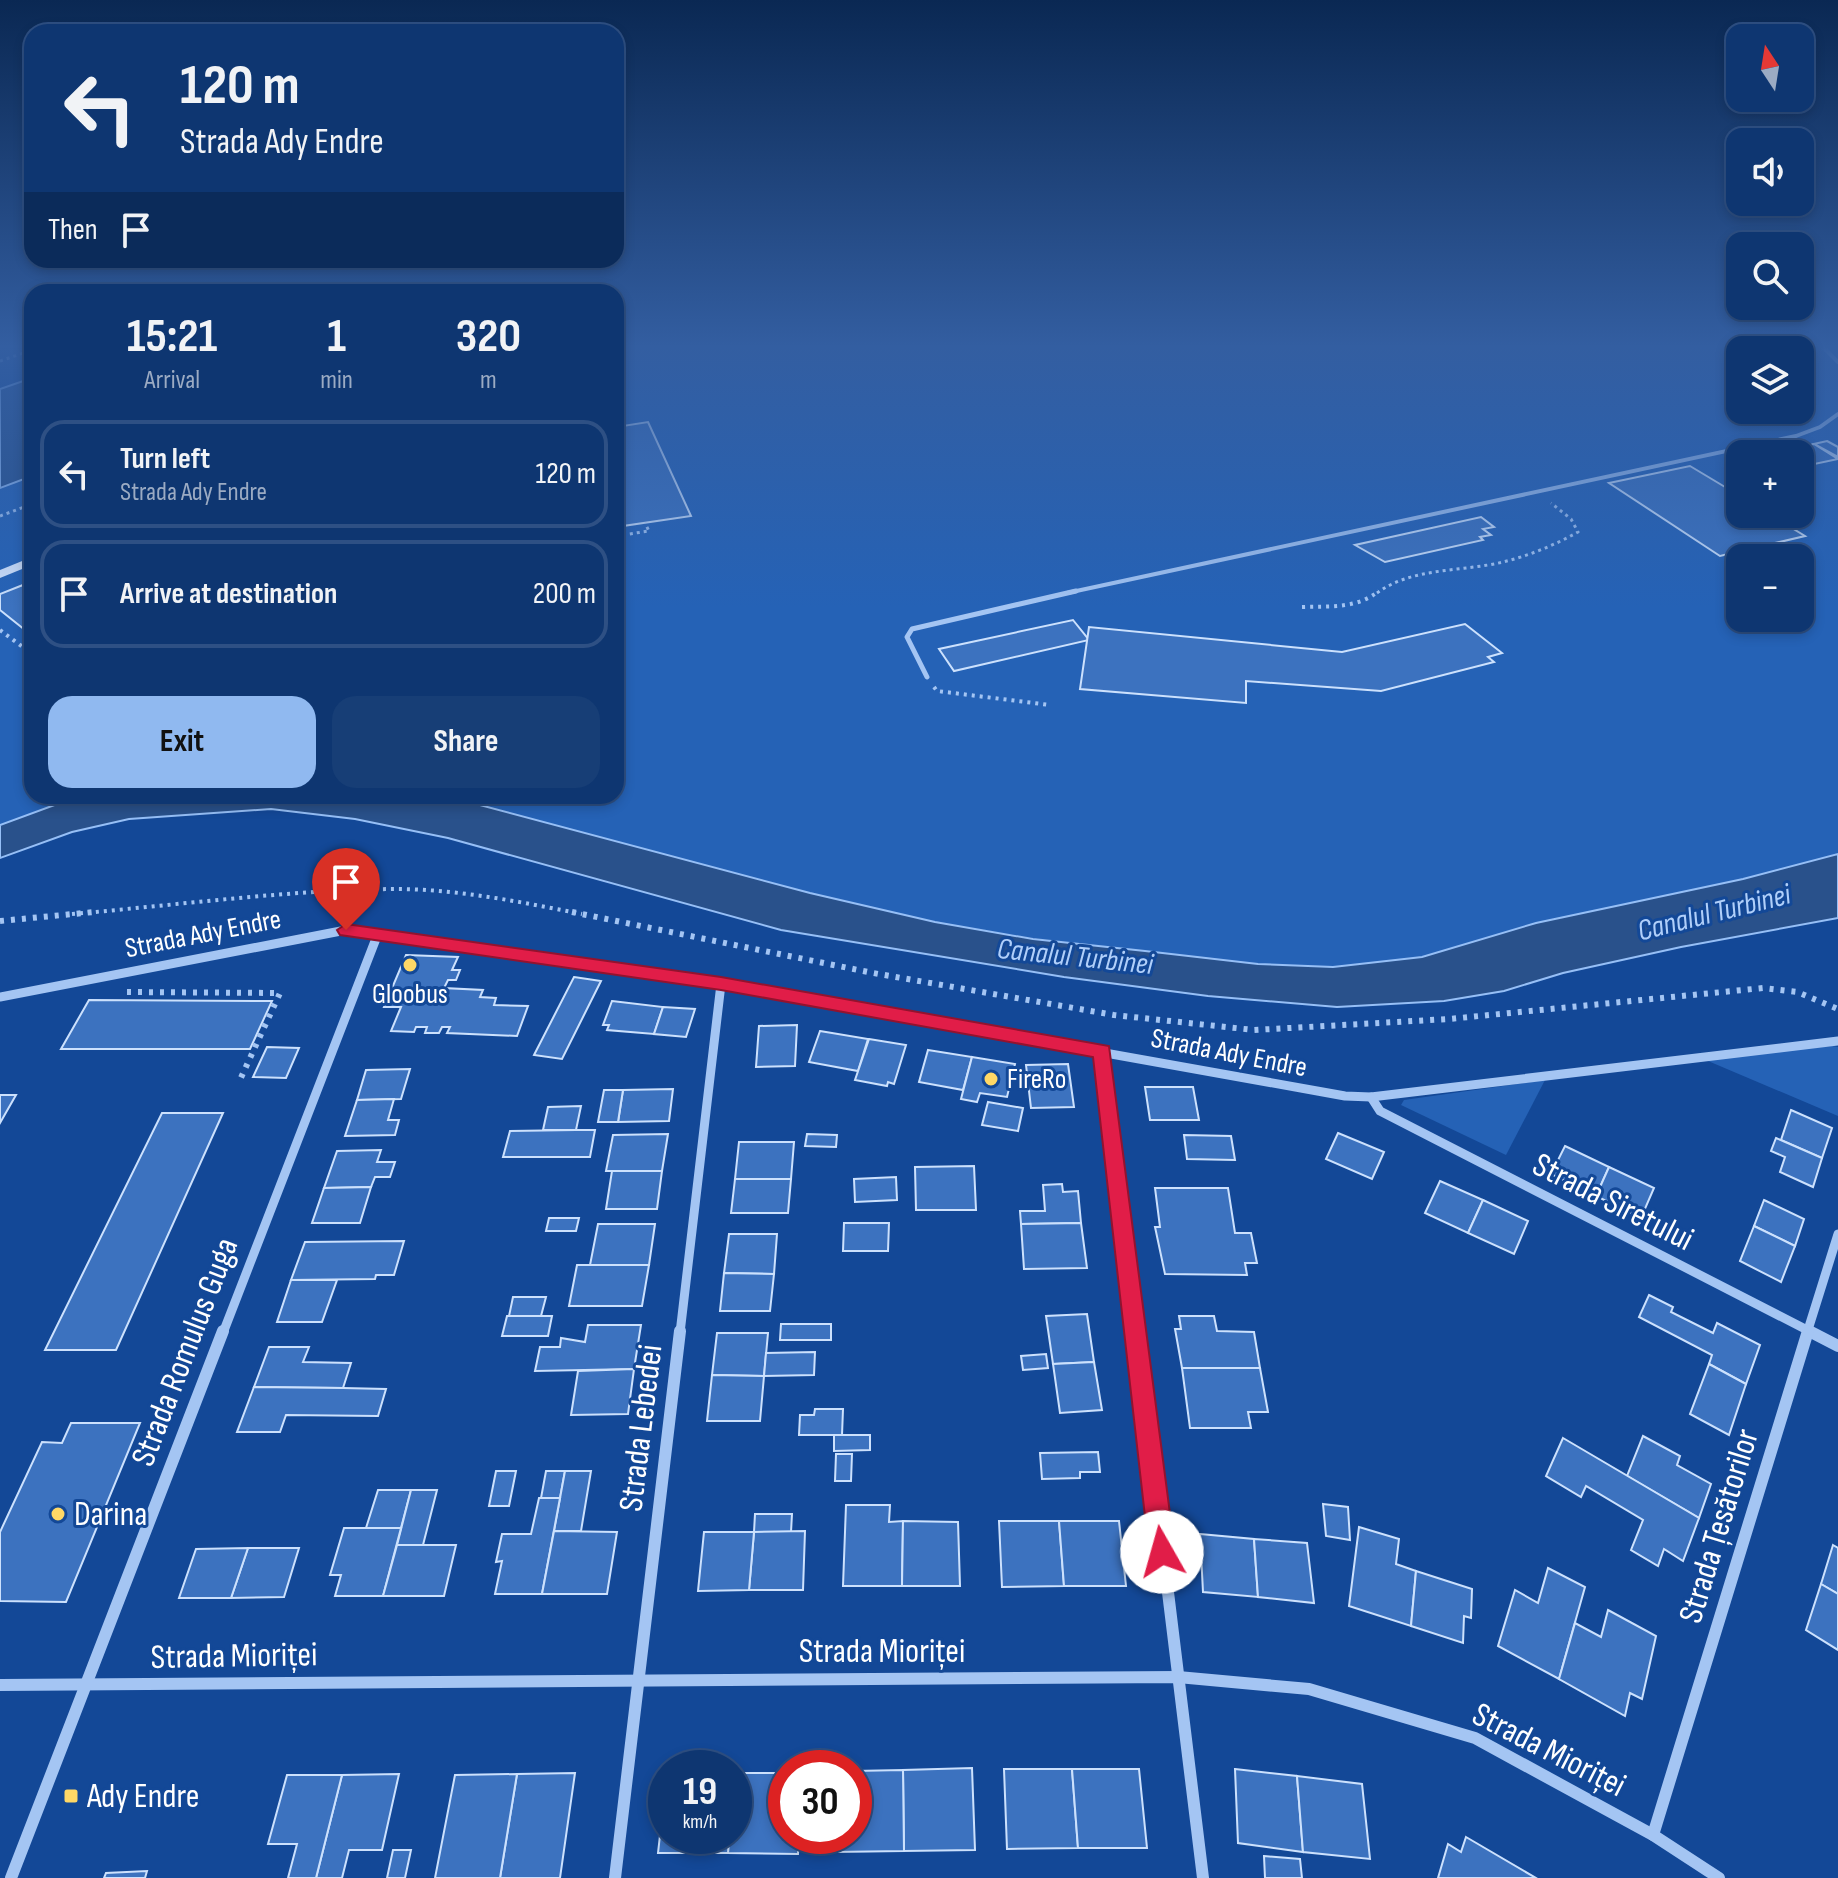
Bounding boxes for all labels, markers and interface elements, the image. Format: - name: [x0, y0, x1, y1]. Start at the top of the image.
- north arrow: [1726, 24, 1814, 112]
- map controls: [1726, 24, 1814, 632]
- text: 120 m: [180, 53, 300, 120]
- icon: left: [48, 56, 152, 160]
- text: Strada Ady Endre: [180, 121, 384, 164]
- button: sound: [1726, 128, 1814, 216]
- icon: arrive: [114, 208, 158, 252]
- text: Then: [48, 212, 98, 248]
- button: search: [1726, 232, 1814, 320]
- text: 15:21: [127, 308, 217, 365]
- text: 1: [327, 308, 346, 365]
- text: 320: [456, 308, 521, 365]
- button: layers: [1726, 336, 1814, 424]
- text: Arrival: [144, 365, 200, 396]
- text: min: [320, 365, 353, 396]
- text: m: [480, 365, 497, 396]
- button: +: [1726, 440, 1814, 528]
- text: Turn left: [120, 441, 210, 477]
- icon: left: [52, 452, 96, 496]
- text: 120 m: [535, 456, 596, 492]
- text: Strada Ady Endre: [120, 477, 267, 508]
- button: −: [1726, 544, 1814, 632]
- icon: arrive: [52, 572, 96, 616]
- text: Arrive at destination: [120, 576, 337, 612]
- text: 200 m: [533, 576, 596, 612]
- button: Exit: [48, 696, 316, 788]
- button: Share: [332, 696, 600, 788]
- pin: [312, 848, 380, 930]
- icon: arrive: [324, 860, 368, 904]
- water label: Canalul Turbinei: [1634, 876, 1796, 949]
- street label: Strada Ady Endre: [122, 903, 284, 965]
- water label: Canalul Turbinei: [995, 931, 1156, 983]
- marker: Gloobus: [401, 956, 419, 974]
- place label: Gloobus: [372, 978, 448, 1011]
- street label: Strada Ady Endre: [1148, 1022, 1310, 1084]
- place label: FireRo: [1007, 1063, 1066, 1096]
- marker: FireRo: [982, 1070, 1000, 1088]
- street label: Strada Siretului: [1526, 1144, 1700, 1260]
- street label: Strada Romulus Guga: [123, 1232, 247, 1472]
- street label: Strada Lebedei: [610, 1342, 672, 1514]
- street label: Strada Țesătorilor: [1670, 1424, 1768, 1628]
- place label: Darina: [74, 1494, 147, 1535]
- marker: Darina: [49, 1505, 67, 1523]
- position arrow: [1120, 1510, 1204, 1594]
- street label: Strada Mioriței: [799, 1631, 965, 1672]
- street label: Strada Mioriței: [150, 1634, 318, 1678]
- street label: Strada Mioriței: [1465, 1694, 1633, 1806]
- speed limit sign: 30: [768, 1750, 872, 1854]
- text: 19: [683, 1768, 717, 1816]
- place label: Ady Endre: [86, 1776, 199, 1817]
- marker: Ady Endre: [62, 1787, 80, 1805]
- text: km/h: [683, 1810, 717, 1834]

